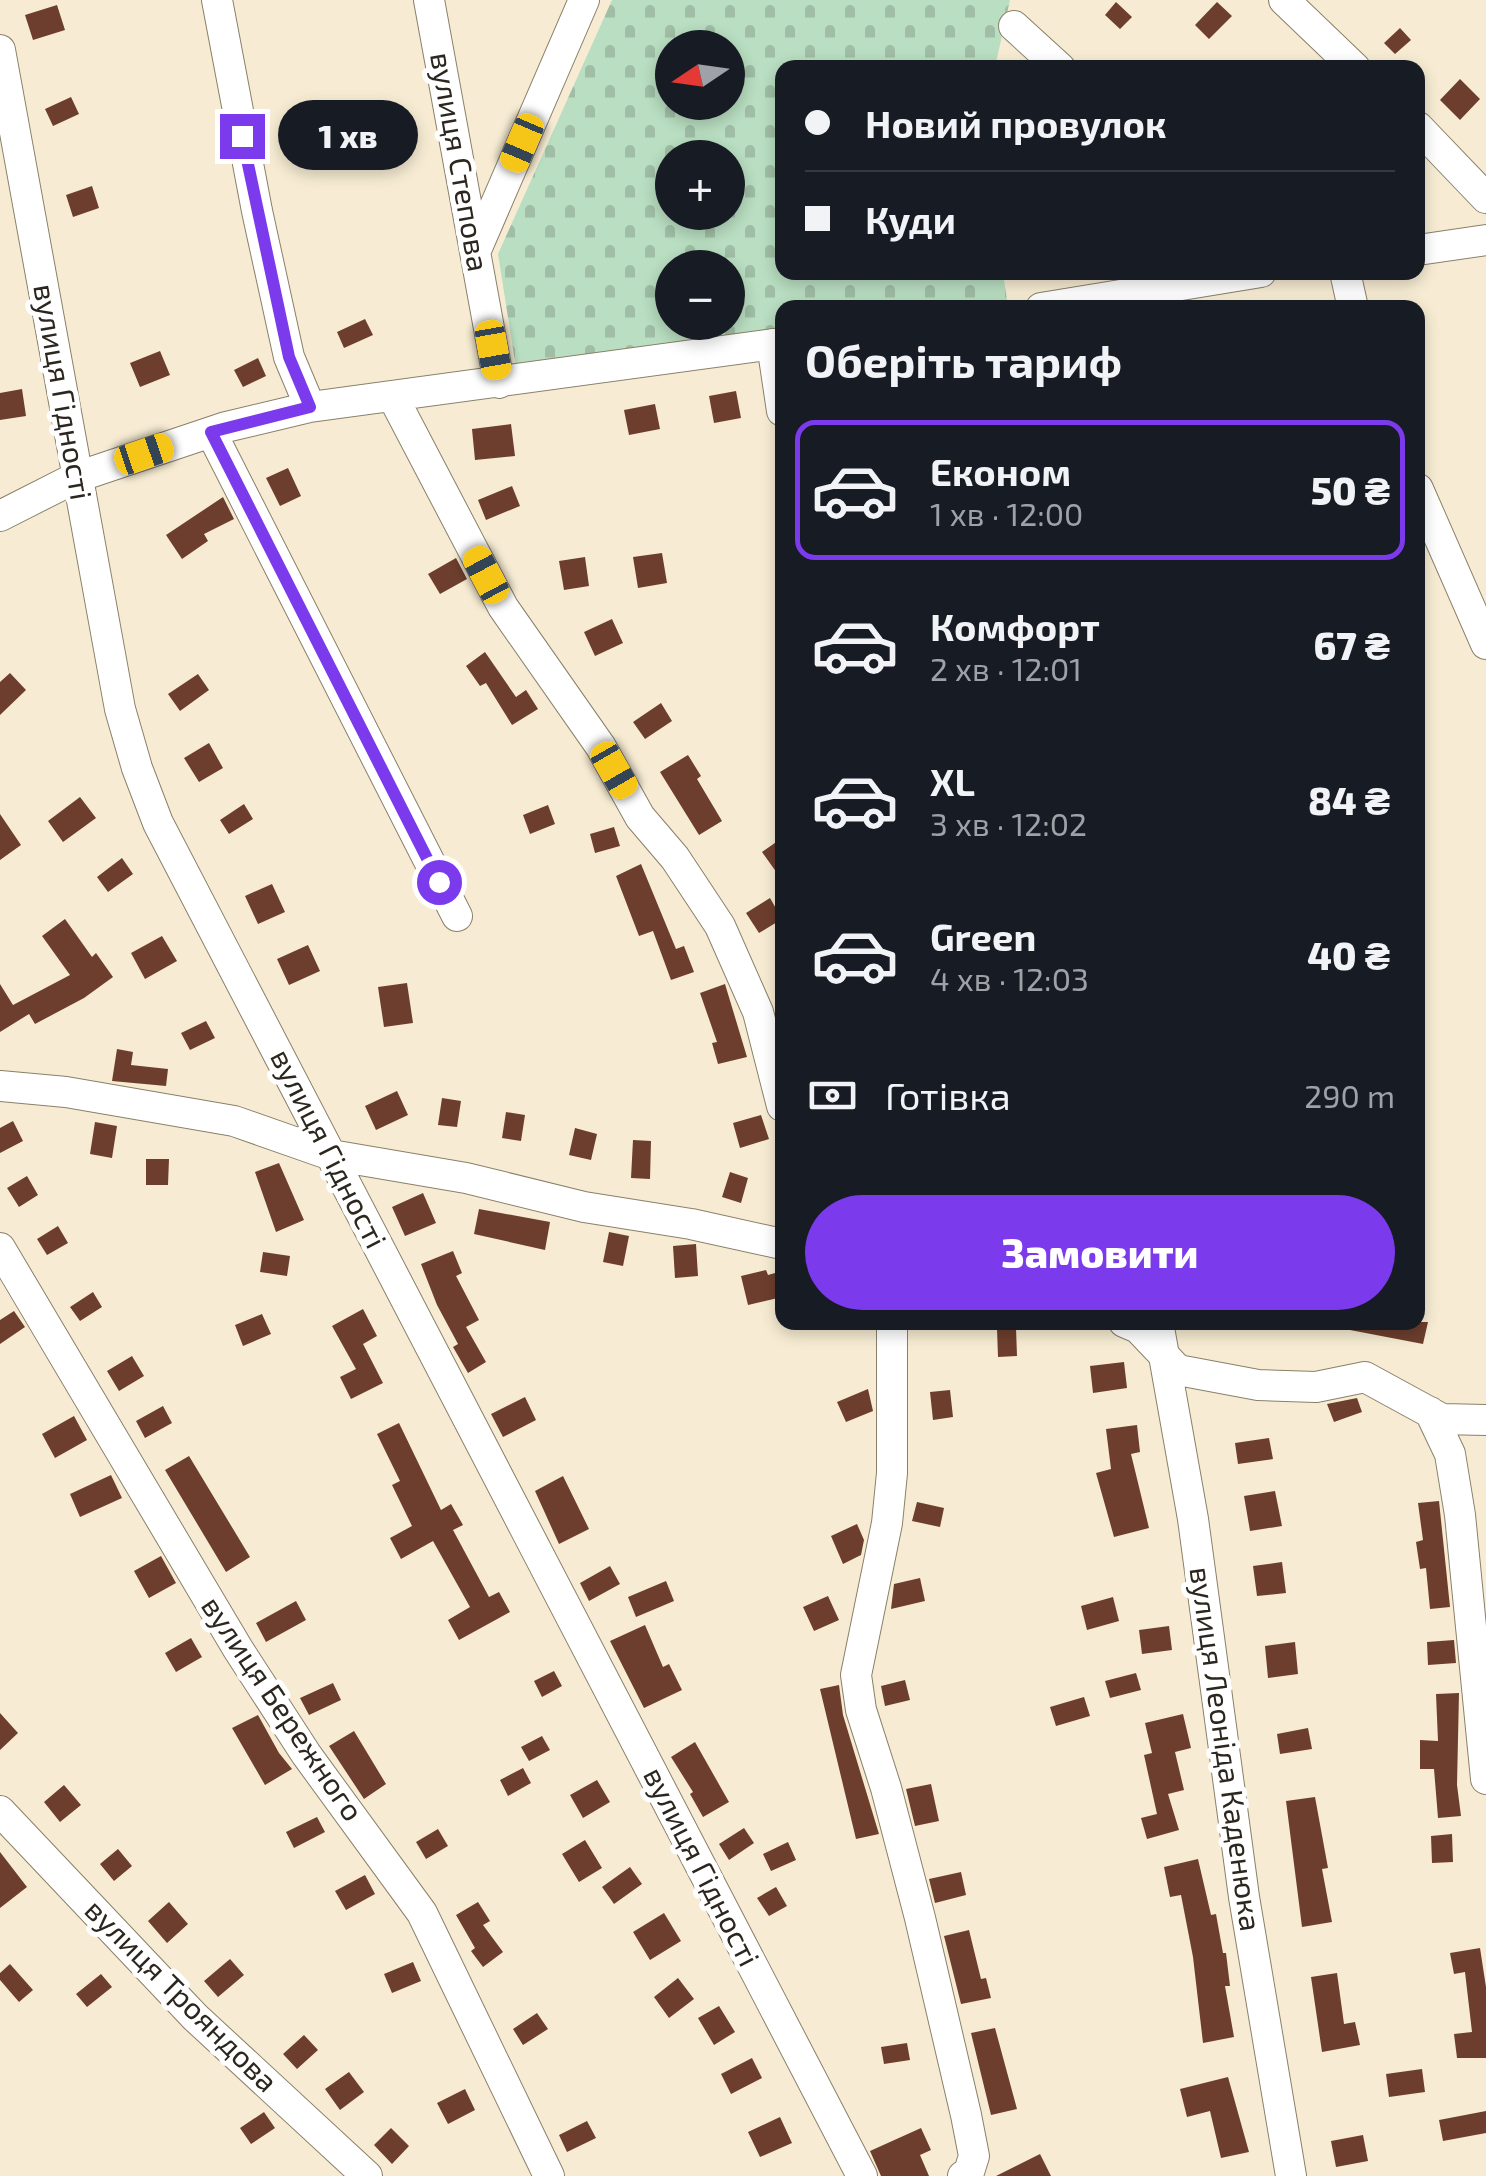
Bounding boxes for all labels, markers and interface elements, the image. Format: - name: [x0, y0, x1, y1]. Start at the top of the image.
- north arrow: [655, 30, 745, 120]
- map controls: [655, 30, 745, 340]
- street label: вулиця Степова: [423, 49, 498, 274]
- text: Новий провулок: [865, 100, 1167, 146]
- callout: 1 хв: [277, 101, 417, 171]
- car: [496, 110, 548, 176]
- route end: [220, 114, 265, 159]
- text: 1 хв: [319, 116, 377, 154]
- button: +: [655, 140, 745, 230]
- text: Куди: [865, 196, 956, 242]
- button: −: [655, 250, 745, 340]
- street label: вулиця Гідності: [26, 281, 101, 503]
- car: [473, 318, 513, 382]
- text: Оберіть тариф: [805, 333, 1122, 387]
- car: [111, 430, 177, 478]
- icon: car: [810, 445, 900, 535]
- text: Економ: [930, 448, 1071, 494]
- text: 50 ₴: [1311, 467, 1390, 513]
- text: 1 хв · 12:00: [930, 494, 1083, 532]
- car: [459, 541, 513, 609]
- icon: car: [810, 600, 900, 690]
- text: Комфорт: [930, 603, 1100, 649]
- text: 67 ₴: [1313, 622, 1390, 668]
- text: 2 хв · 12:01: [930, 649, 1082, 687]
- car: [586, 737, 642, 803]
- icon: car: [810, 755, 900, 845]
- text: XL: [930, 758, 975, 804]
- text: 84 ₴: [1308, 777, 1390, 823]
- text: 3 хв · 12:02: [930, 804, 1087, 842]
- route start: [417, 860, 462, 905]
- icon: car: [810, 910, 900, 1000]
- text: Green: [930, 913, 1036, 959]
- text: 40 ₴: [1307, 932, 1390, 978]
- text: 4 хв · 12:03: [930, 959, 1089, 997]
- street label: вулиця Гідності: [263, 1042, 396, 1254]
- icon: cash: [805, 1068, 860, 1123]
- text: Готівка: [885, 1072, 1011, 1118]
- text: 290 m: [1304, 1076, 1395, 1114]
- button: Замовити: [805, 1195, 1395, 1310]
- street label: вулиця Леоніда Каденюка: [1183, 1564, 1270, 1933]
- street label: вулиця Бережного: [194, 1589, 372, 1828]
- street label: вулиця Гідності: [636, 1760, 769, 1972]
- street label: вулиця Трояндова: [78, 1891, 286, 2099]

